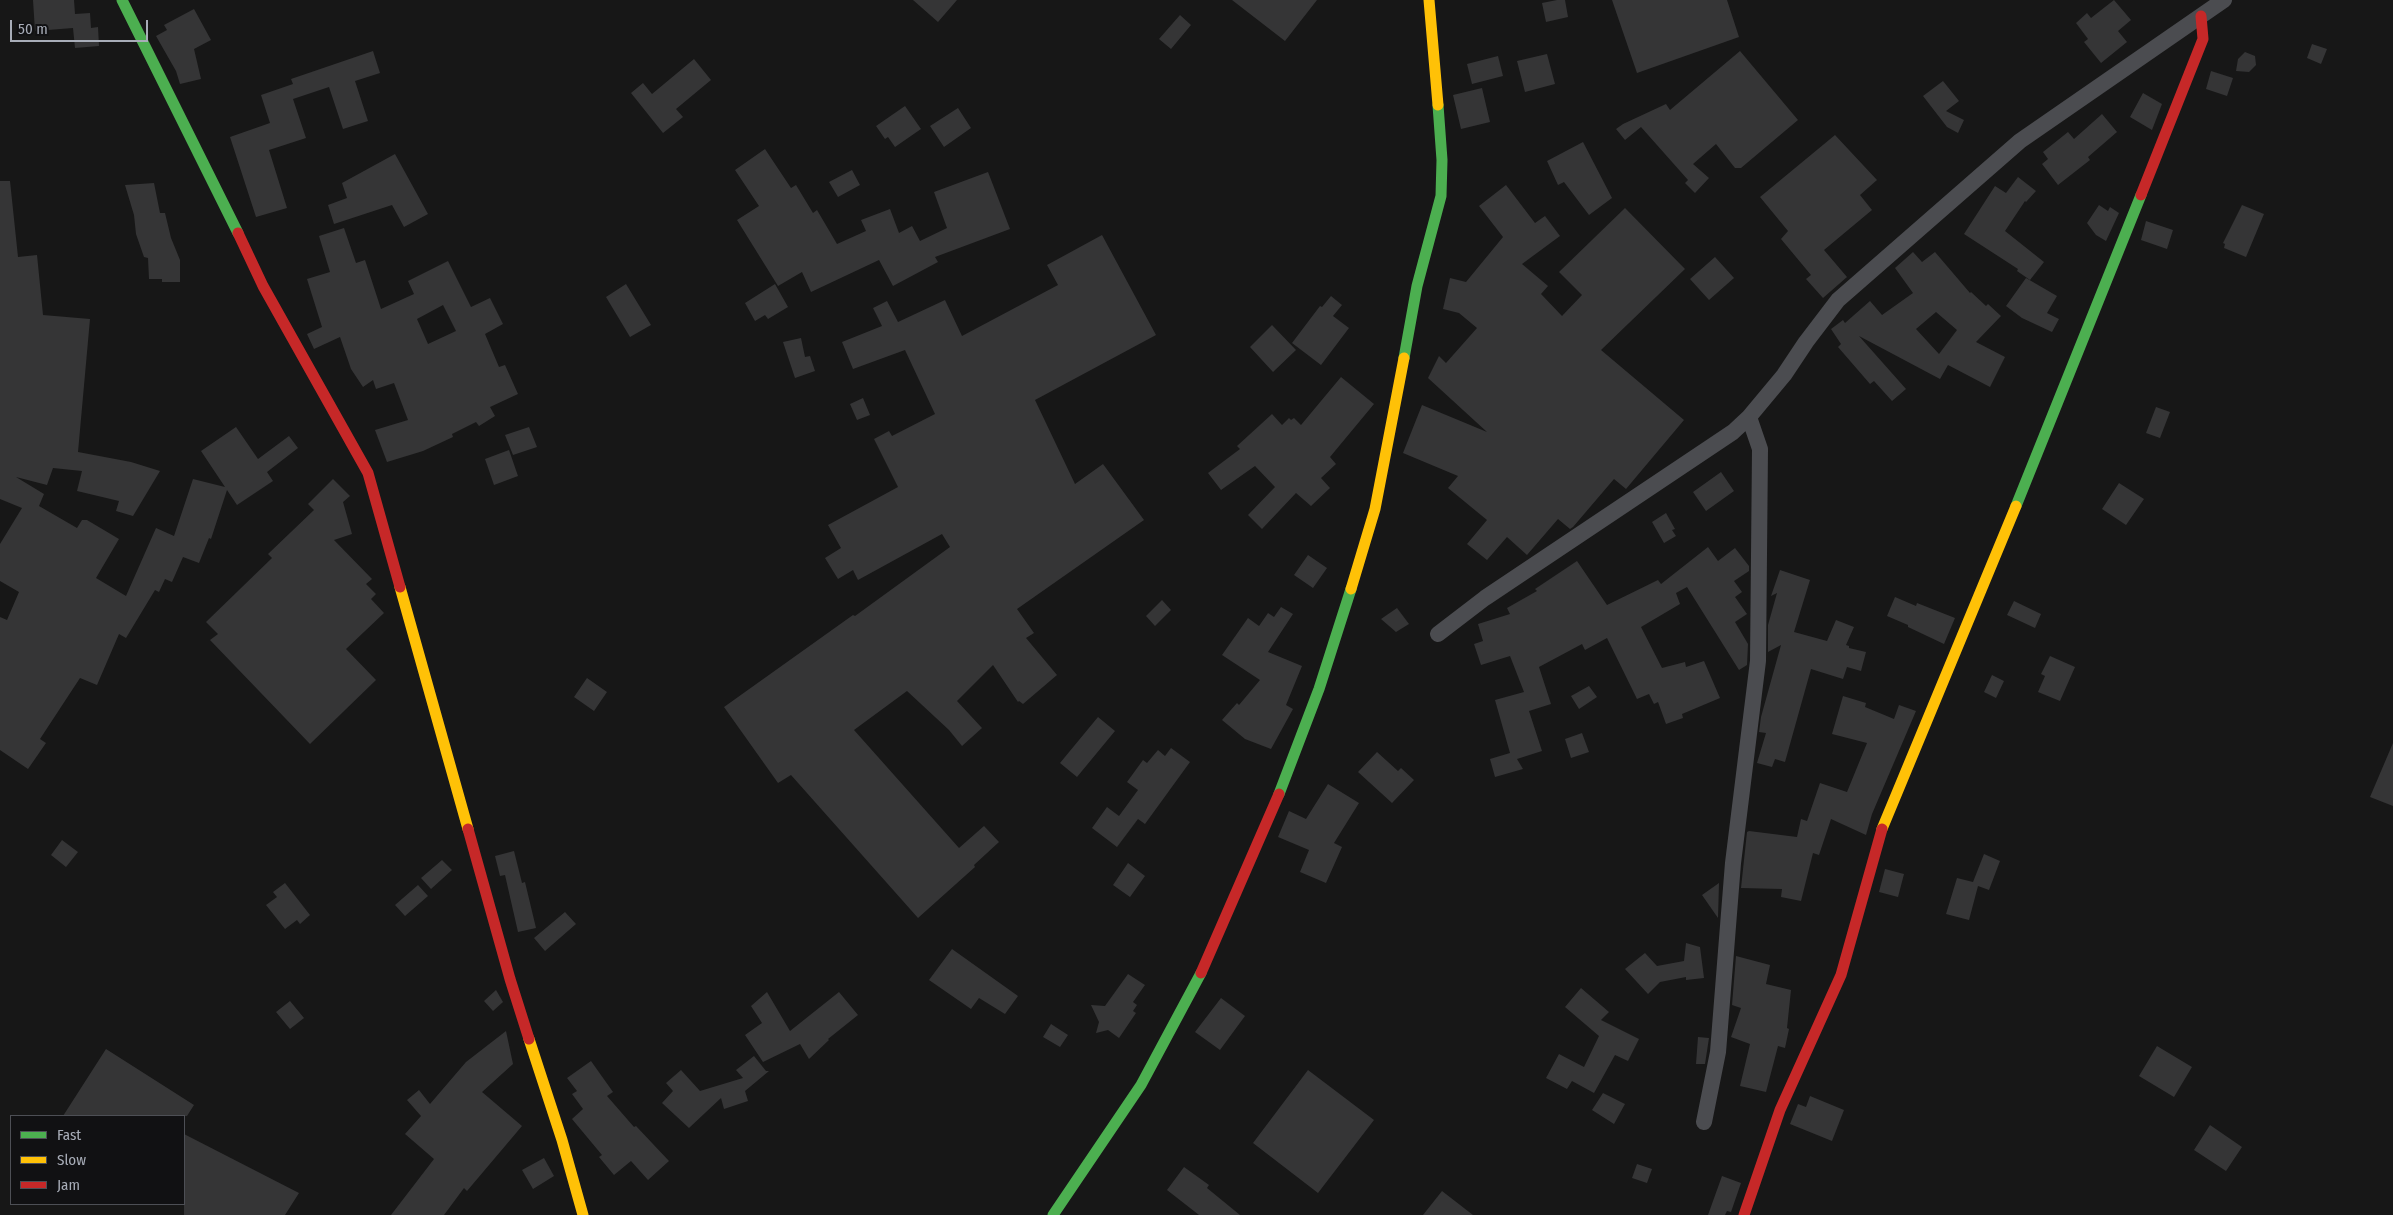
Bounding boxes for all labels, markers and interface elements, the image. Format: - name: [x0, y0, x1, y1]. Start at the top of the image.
- scale bar: [12, 10, 150, 42]
- text: 50 m: [18, 20, 48, 38]
- legend: [10, 1115, 185, 1205]
- text: Fast: [57, 1126, 81, 1144]
- text: Slow: [57, 1151, 86, 1169]
- text: Jam: [57, 1176, 80, 1194]

